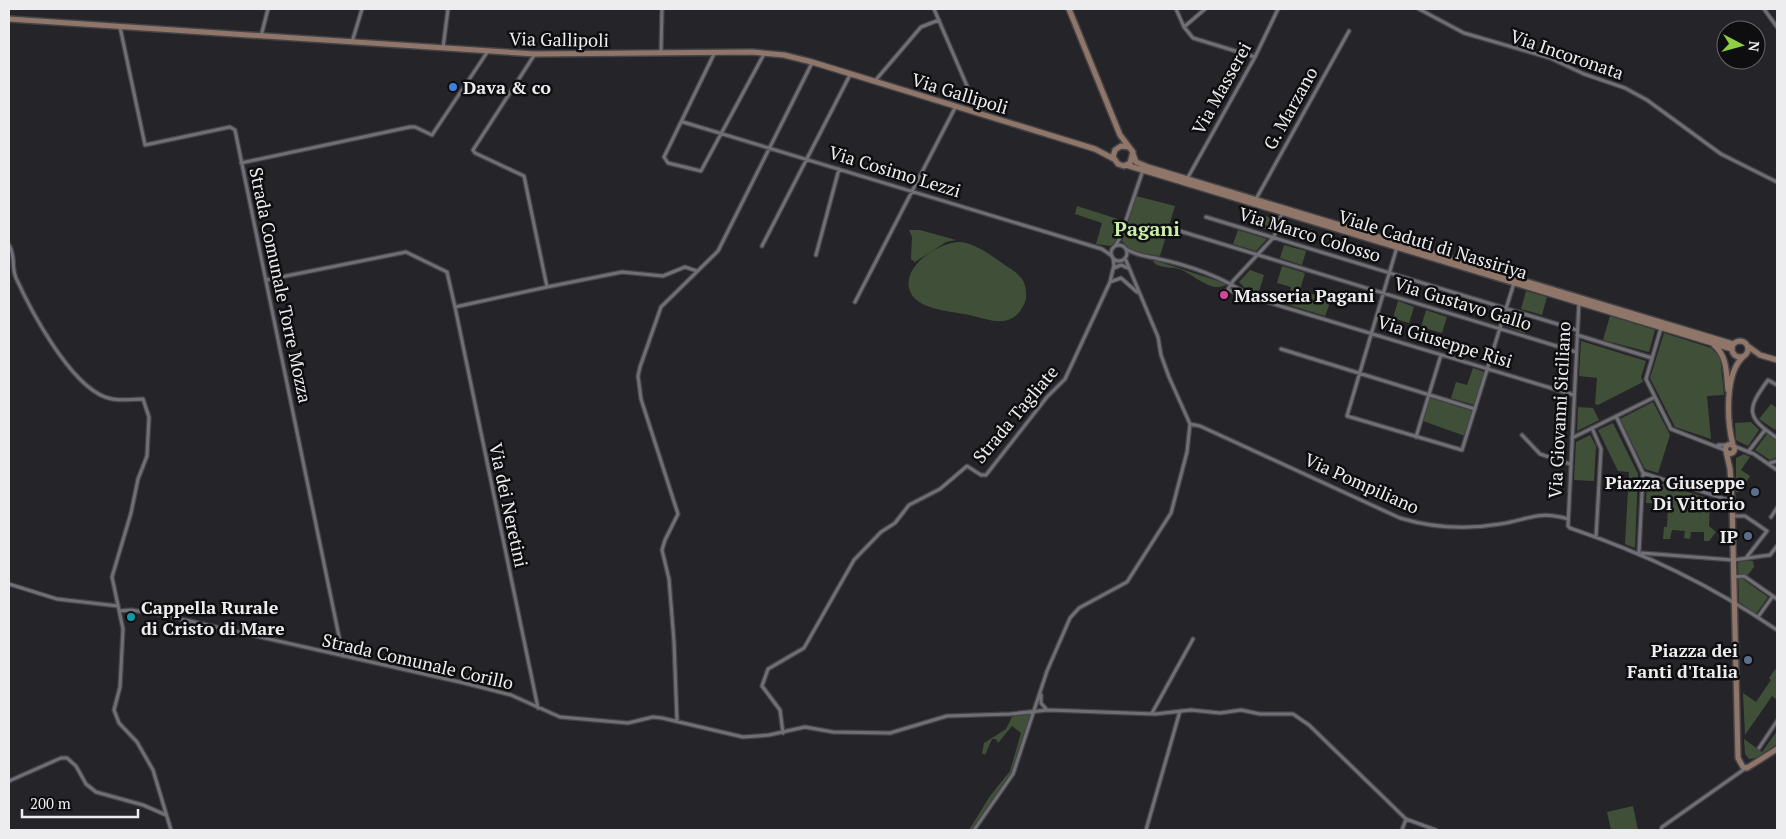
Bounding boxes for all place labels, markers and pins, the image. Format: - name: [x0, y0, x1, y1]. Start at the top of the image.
- place label: Dava & co: [463, 75, 551, 99]
- marker: Dava & co: [447, 81, 459, 93]
- place label: Masseria Pagani: [1234, 283, 1375, 307]
- marker: Masseria Pagani: [1218, 289, 1230, 301]
- place label: Piazza Giuseppe Di Vittorio: [1605, 470, 1745, 515]
- marker: Piazza Giuseppe Di Vittorio: [1749, 486, 1761, 498]
- place label: IP: [1720, 524, 1738, 548]
- marker: IP: [1742, 530, 1754, 542]
- place label: Cappella Rurale di Cristo di Mare: [141, 595, 285, 640]
- marker: Cappella Rurale di Cristo di Mare: [125, 611, 137, 623]
- place label: Piazza dei Fanti d'Italia: [1627, 638, 1738, 683]
- marker: Piazza dei Fanti d'Italia: [1742, 654, 1754, 666]

